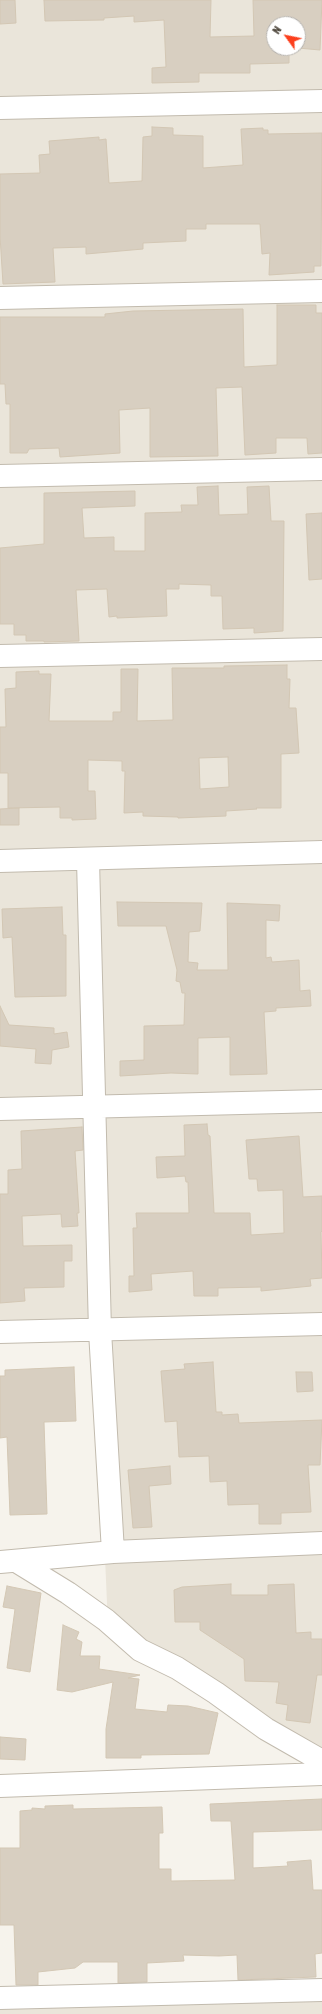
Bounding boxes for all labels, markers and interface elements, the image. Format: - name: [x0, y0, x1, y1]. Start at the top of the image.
- north arrow: [266, 16, 306, 56]
- text: N: [270, 24, 284, 36]

